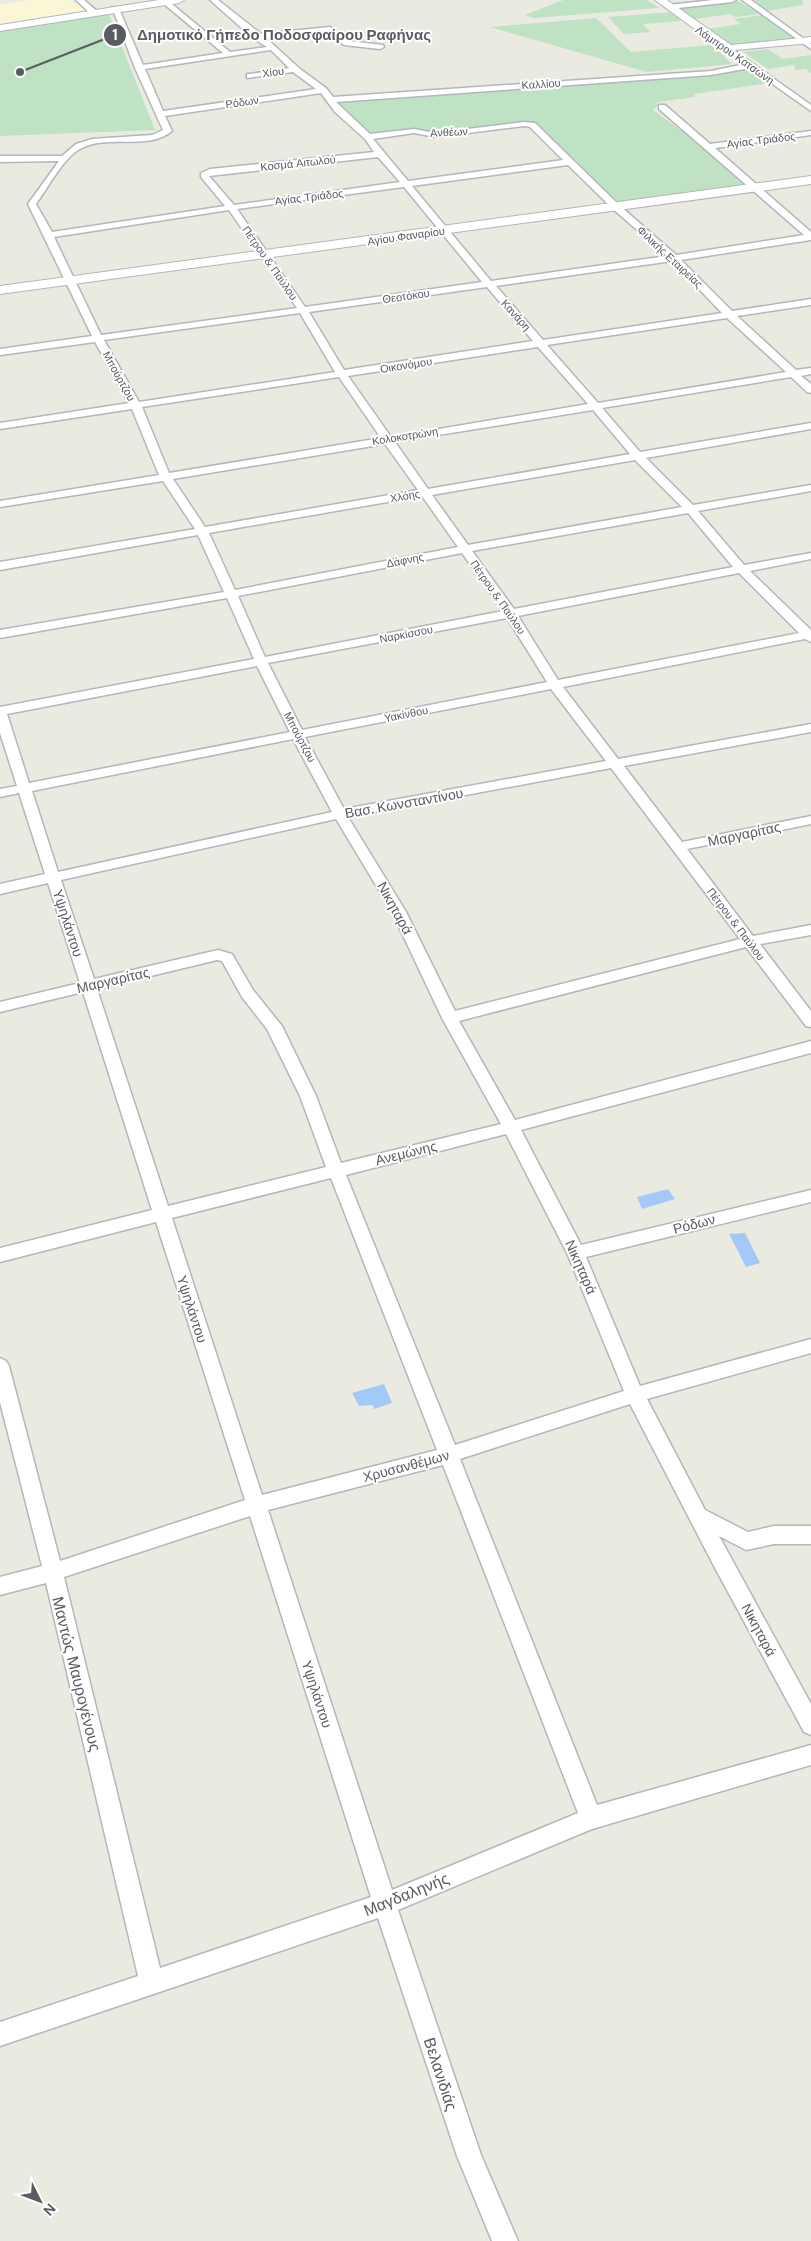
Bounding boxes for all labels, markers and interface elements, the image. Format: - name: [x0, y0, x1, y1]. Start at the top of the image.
- callout: Δημοτικό Γήπεδο Ποδοσφαίρου Ραφήνας: [102, 20, 441, 50]
- street label: Λάμπρου Κατσώνη: [693, 23, 777, 87]
- text: 1: [112, 25, 118, 45]
- text: Δημοτικό Γήπεδο Ποδοσφαίρου Ραφήνας: [137, 25, 431, 45]
- street label: Χίου: [261, 64, 285, 80]
- street label: Καλλίου: [521, 76, 561, 92]
- street label: Ρόδων: [224, 93, 260, 111]
- street label: Ανθέων: [430, 124, 469, 140]
- street label: Αγίας Τριάδος: [726, 129, 796, 151]
- street label: Κοσμά Αιτωλού: [260, 152, 336, 174]
- street label: Αγίας Τριάδος: [274, 186, 344, 208]
- street label: Πέτρου & Παύλου: [239, 223, 301, 303]
- street label: Φιλικής Εταιρείας: [634, 223, 706, 291]
- street label: Αγίου Φαναρίου: [366, 224, 446, 248]
- street label: Θεοτόκου: [382, 286, 430, 306]
- street label: Κανάρη: [498, 296, 534, 334]
- street label: Μπούρτζου: [100, 349, 138, 403]
- street label: Οικονόμου: [379, 354, 433, 376]
- street label: Κολοκοτρώνη: [371, 424, 439, 448]
- street label: Χλόης: [389, 486, 421, 506]
- street label: Δάφνης: [385, 550, 425, 570]
- street label: Πέτρου & Παύλου: [467, 557, 529, 637]
- street label: Ναρκίσσου: [378, 622, 434, 646]
- street label: Υακίνθου: [383, 703, 429, 725]
- street label: Μπούρτζου: [281, 709, 319, 765]
- street label: Βασ. Κωνσταντίνου: [343, 784, 465, 822]
- street label: Μαργαρίτας: [706, 817, 782, 851]
- street label: Νικηταρά: [373, 878, 417, 938]
- street label: Πέτρου & Παύλου: [704, 885, 768, 963]
- street label: Υψηλάντου: [49, 887, 87, 959]
- street label: Μαργαρίτας: [75, 963, 151, 997]
- street label: Ανεμώνης: [373, 1137, 439, 1169]
- street label: Ρόδων: [671, 1210, 717, 1238]
- street label: Νικηταρά: [561, 1237, 601, 1297]
- street label: Υψηλάντου: [173, 1273, 211, 1345]
- street label: Χρυσανθέμων: [361, 1446, 451, 1486]
- street label: Μαντώς Μαυρογένους: [47, 1594, 106, 1754]
- street label: Νικηταρά: [738, 1600, 780, 1660]
- street label: Υψηλάντου: [298, 1658, 336, 1730]
- street label: Μαγδαληνής: [360, 1868, 452, 1921]
- street label: Βελανιδιάς: [419, 2035, 462, 2114]
- north arrow: [15, 2176, 65, 2226]
- text: N: [40, 2200, 60, 2220]

